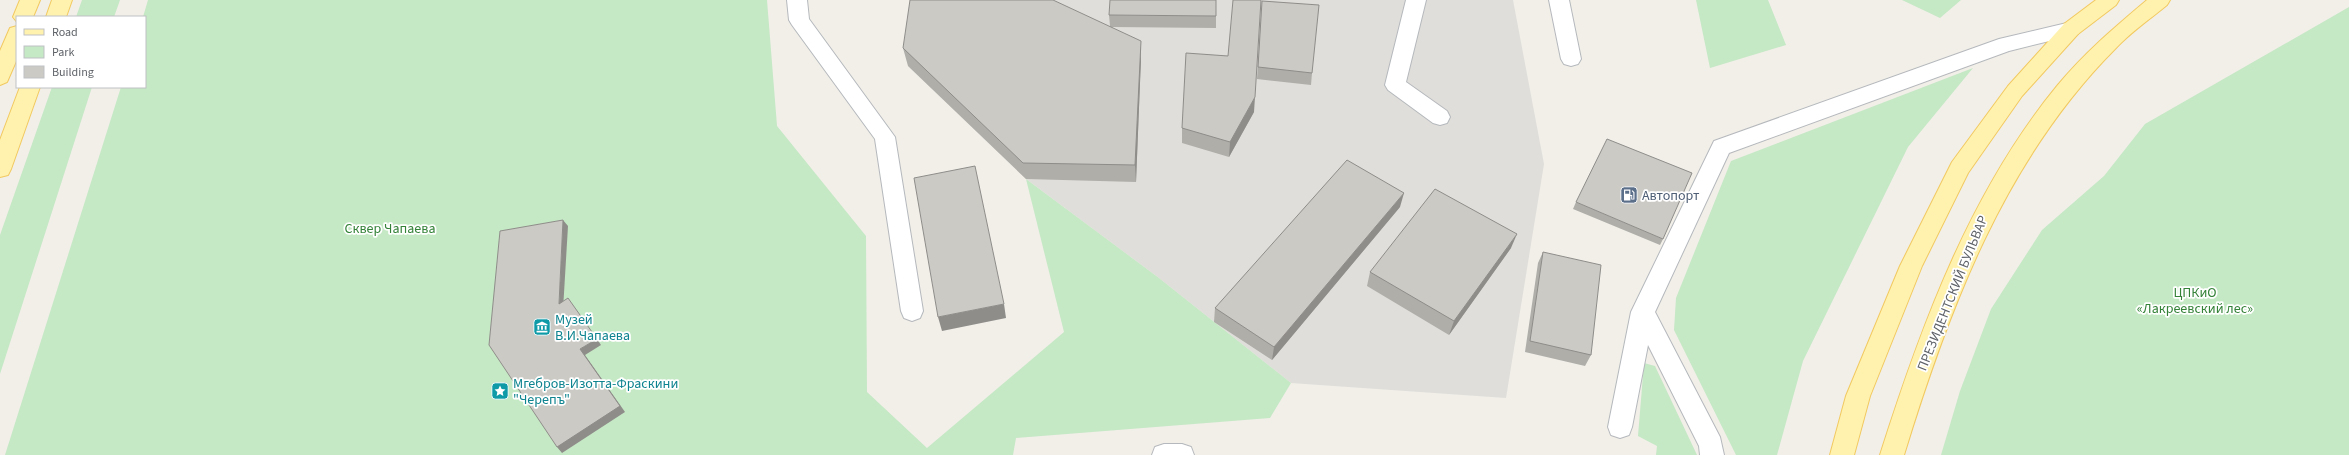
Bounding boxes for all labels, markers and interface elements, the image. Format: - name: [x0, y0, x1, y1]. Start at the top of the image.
- legend: [16, 16, 146, 88]
- text: Road: [52, 24, 78, 41]
- text: Park: [52, 44, 74, 61]
- text: Building: [52, 64, 94, 81]
- fuel station icon: Автопорт: [1619, 185, 1639, 205]
- place label: Автопорт: [1642, 186, 1700, 206]
- street label: ПРЕЗИДЕНТСКИЙ БУЛЬВАР: [1913, 213, 1993, 374]
- park label: Сквер Чапаева: [345, 219, 435, 239]
- park label: ЦПКиО «Лакреевский лес»: [2137, 283, 2253, 319]
- place label: Музей В.И.Чапаева: [555, 310, 630, 346]
- museum icon: Музей В.И.Чапаева: [532, 317, 552, 337]
- place label: Мгебров-Изотта-Фраскини "Черепъ": [513, 374, 678, 410]
- place icon: Мгебров-Изотта-Фраскини "Черепъ": [490, 381, 510, 401]

